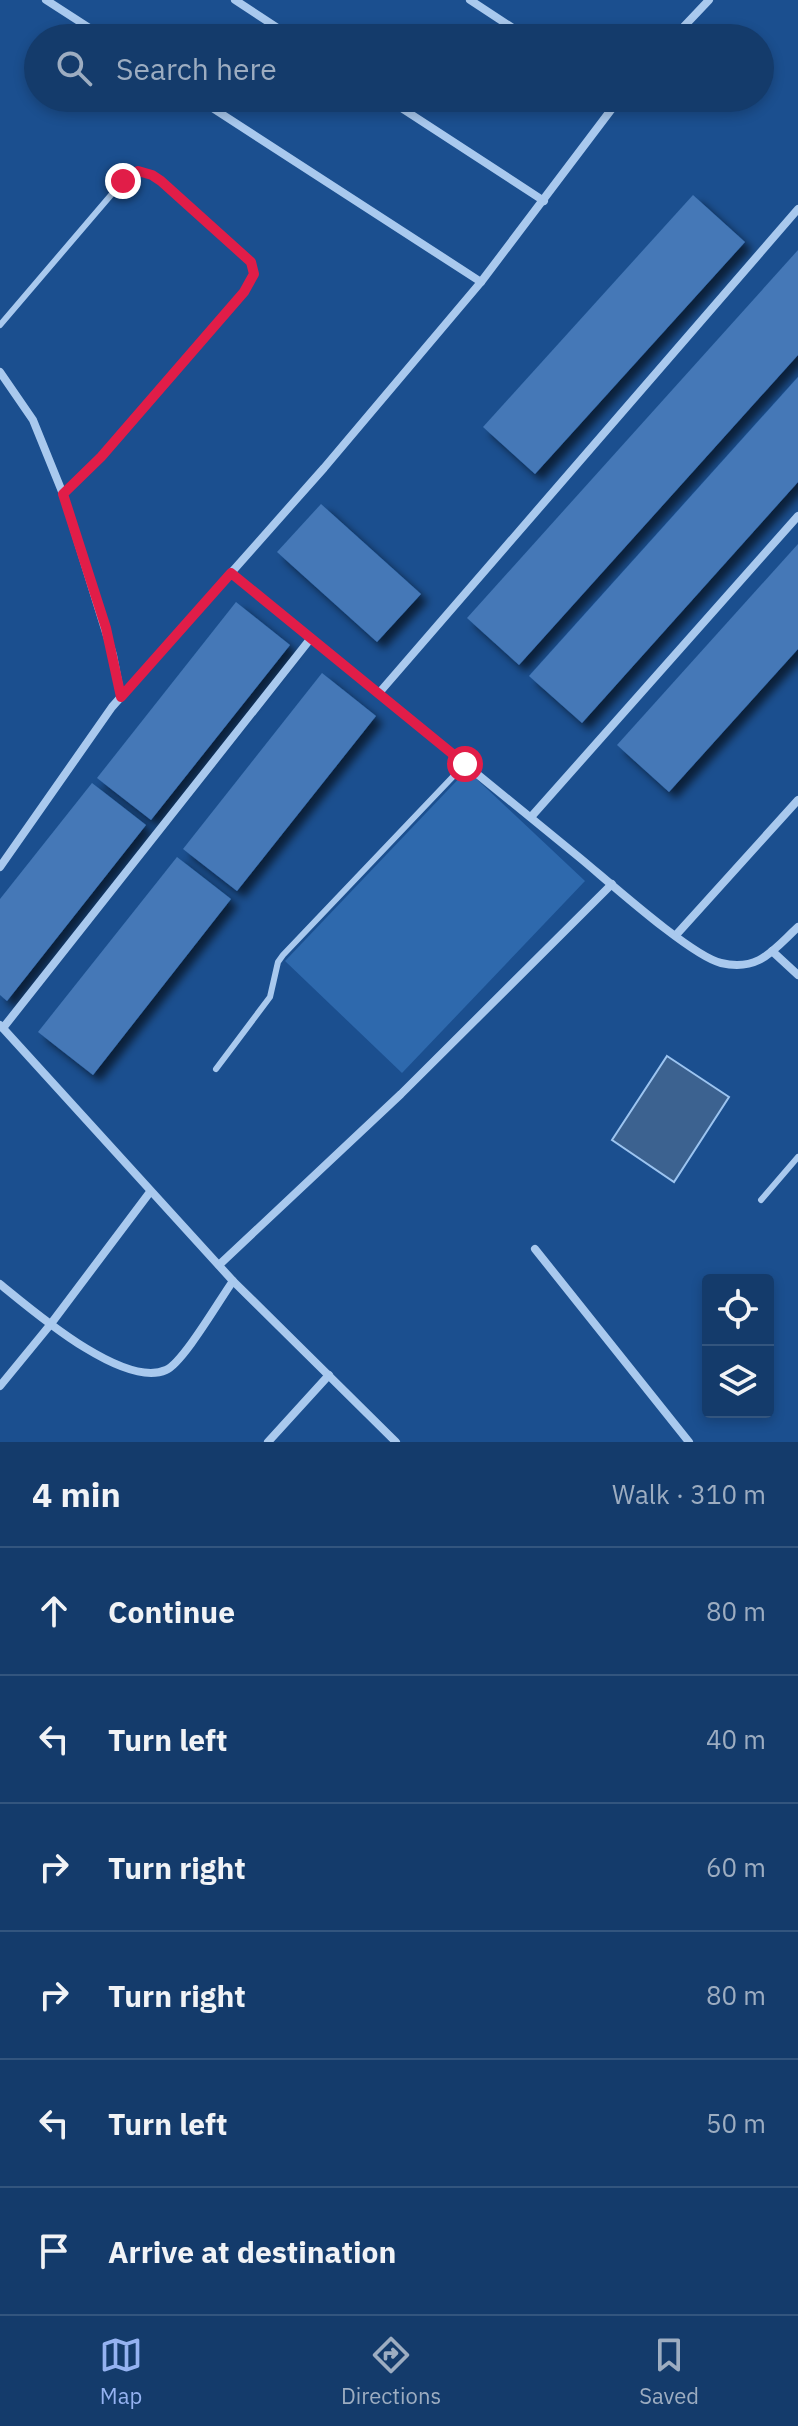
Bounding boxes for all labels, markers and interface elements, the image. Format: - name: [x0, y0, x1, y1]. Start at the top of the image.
- search box: [24, 24, 774, 112]
- icon: search: [52, 46, 96, 90]
- text: Search here: [116, 49, 277, 88]
- route end: [105, 163, 141, 199]
- route start: [447, 746, 483, 782]
- map controls: [702, 1274, 774, 1418]
- button: locate: [702, 1274, 774, 1346]
- button: layers: [702, 1346, 774, 1418]
- text: 4 min: [32, 1472, 121, 1516]
- text: Walk · 310 m: [612, 1477, 766, 1511]
- icon: ahead: [32, 1589, 76, 1633]
- text: Continue: [108, 1592, 235, 1631]
- text: 80 m: [706, 1594, 766, 1628]
- icon: left: [32, 1717, 76, 1761]
- text: Turn left: [108, 1720, 227, 1759]
- text: 40 m: [706, 1722, 766, 1756]
- icon: right: [32, 1845, 76, 1889]
- text: Turn right: [108, 1848, 246, 1887]
- text: 60 m: [706, 1850, 766, 1884]
- icon: right: [32, 1973, 76, 2017]
- text: Turn right: [108, 1976, 246, 2015]
- text: 80 m: [706, 1978, 766, 2012]
- icon: left: [32, 2101, 76, 2145]
- text: Turn left: [108, 2104, 227, 2143]
- text: 50 m: [706, 2106, 766, 2140]
- icon: arrive: [32, 2229, 76, 2273]
- text: Arrive at destination: [108, 2232, 396, 2271]
- tab: Map: [99, 2333, 143, 2410]
- tab: Directions: [341, 2333, 441, 2410]
- tab: Saved: [639, 2333, 699, 2410]

